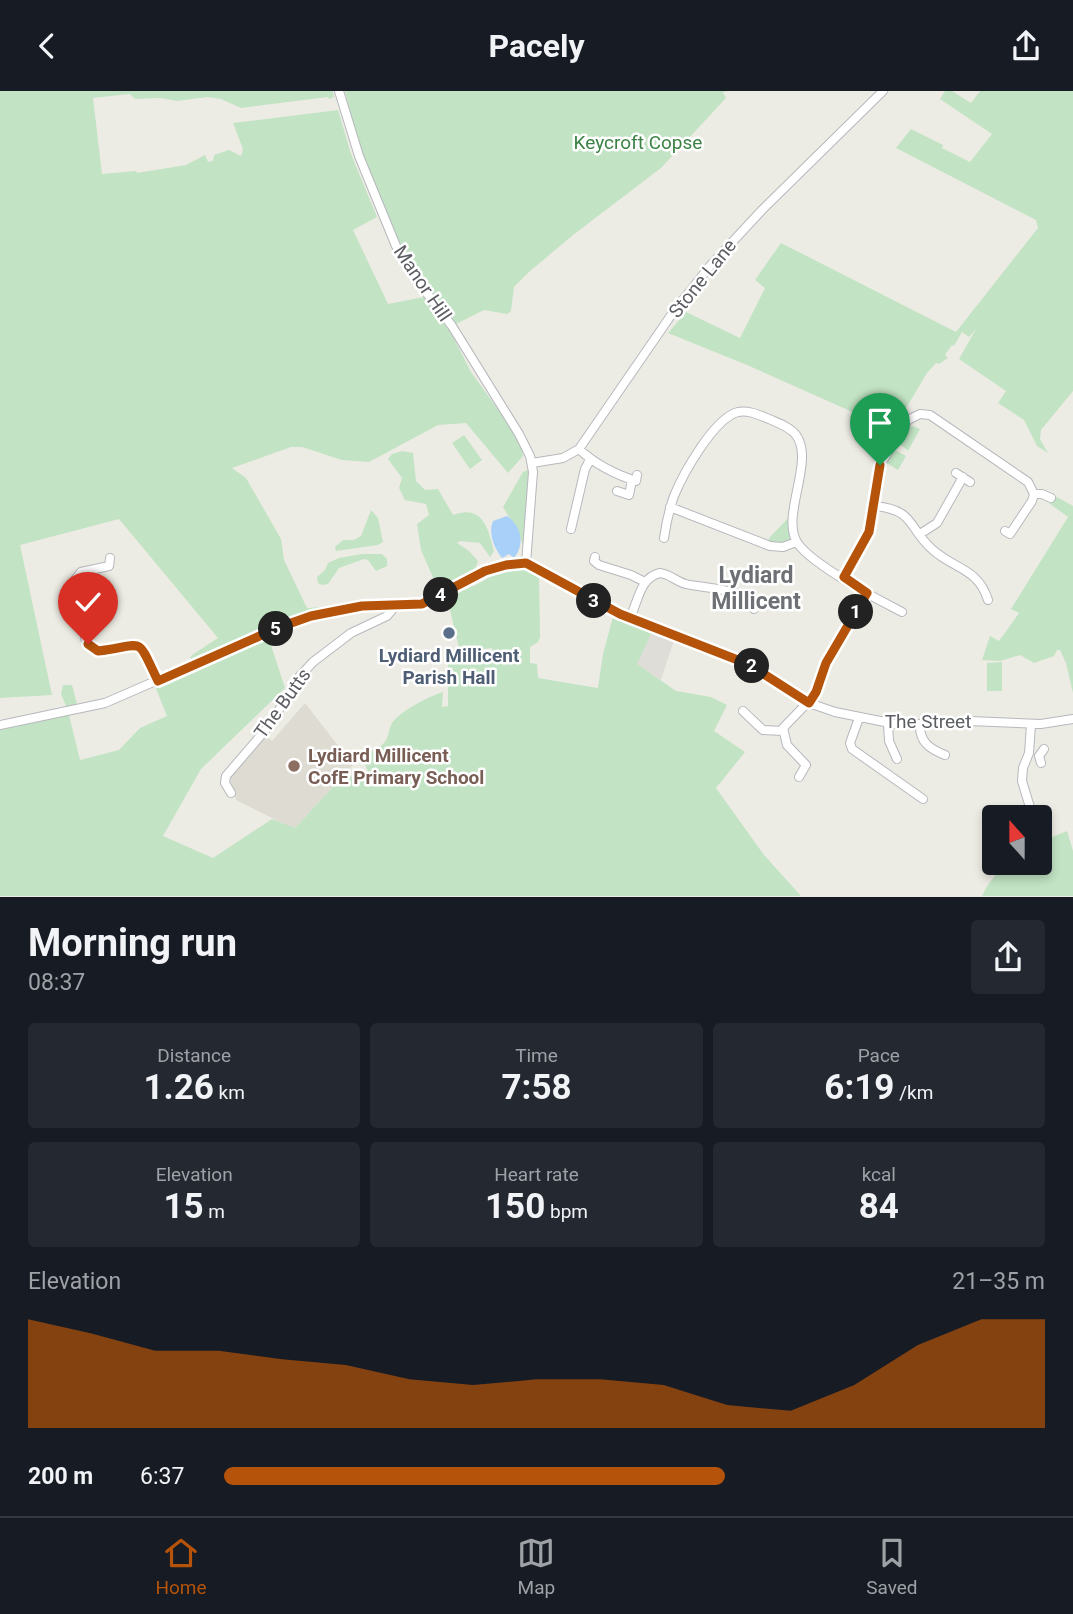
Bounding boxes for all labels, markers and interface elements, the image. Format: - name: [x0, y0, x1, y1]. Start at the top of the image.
- icon: back: [28, 27, 66, 65]
- text: Pacely: [488, 27, 585, 65]
- icon: share: [1007, 27, 1045, 65]
- park label: Keycroft Copse: [574, 131, 702, 154]
- street label: Stone Lane: [664, 234, 741, 322]
- street label: Manor Hill: [389, 241, 456, 326]
- pin: [850, 393, 910, 465]
- icon: arrive: [861, 404, 899, 442]
- district label: Lydiard Millicent: [711, 562, 801, 615]
- pin: [58, 572, 118, 644]
- pin: 4: [424, 577, 458, 613]
- icon: check: [69, 583, 107, 621]
- text: 4: [435, 583, 446, 606]
- pin: 3: [576, 583, 612, 619]
- text: 3: [588, 589, 599, 612]
- pin: 1: [838, 595, 874, 629]
- text: 1: [850, 600, 861, 623]
- pin: 5: [258, 611, 294, 647]
- text: 5: [270, 617, 281, 640]
- marker: Lydiard Millicent Parish Hall: [441, 625, 457, 641]
- place label: Lydiard Millicent Parish Hall: [379, 644, 520, 689]
- pin: 2: [734, 649, 770, 683]
- text: 2: [746, 654, 757, 677]
- street label: The Butts: [249, 664, 316, 743]
- street label: The Street: [885, 710, 971, 733]
- place label: Lydiard Millicent CofE Primary School: [308, 744, 484, 789]
- marker: Lydiard Millicent CofE Primary School: [286, 758, 302, 774]
- north arrow: [982, 805, 1052, 875]
- map controls: [982, 805, 1052, 875]
- button: share: [971, 920, 1045, 994]
- text: Morning run: [28, 921, 237, 965]
- text: 08:37: [28, 969, 85, 996]
- text: Distance: [157, 1044, 231, 1067]
- text: Time: [515, 1044, 558, 1067]
- text: Pace: [858, 1044, 900, 1067]
- text: 1.26: [143, 1067, 214, 1108]
- text: 7:58: [501, 1067, 572, 1108]
- text: 6:19: [824, 1067, 894, 1108]
- text: km: [214, 1081, 245, 1104]
- text: /km: [894, 1081, 933, 1104]
- text: Elevation: [156, 1163, 233, 1186]
- text: Heart rate: [494, 1163, 579, 1186]
- text: kcal: [862, 1163, 896, 1186]
- text: 15: [163, 1186, 204, 1227]
- text: 150: [485, 1186, 545, 1227]
- text: 84: [859, 1186, 899, 1227]
- text: m: [204, 1200, 225, 1223]
- text: bpm: [545, 1200, 588, 1223]
- text: Elevation: [28, 1268, 121, 1295]
- text: 21–35 m: [952, 1268, 1045, 1295]
- text: 200 m: [28, 1463, 93, 1490]
- text: 6:37: [140, 1463, 184, 1490]
- tab: Home: [155, 1534, 207, 1599]
- tab: Map: [517, 1534, 555, 1599]
- tab: Saved: [866, 1534, 918, 1599]

